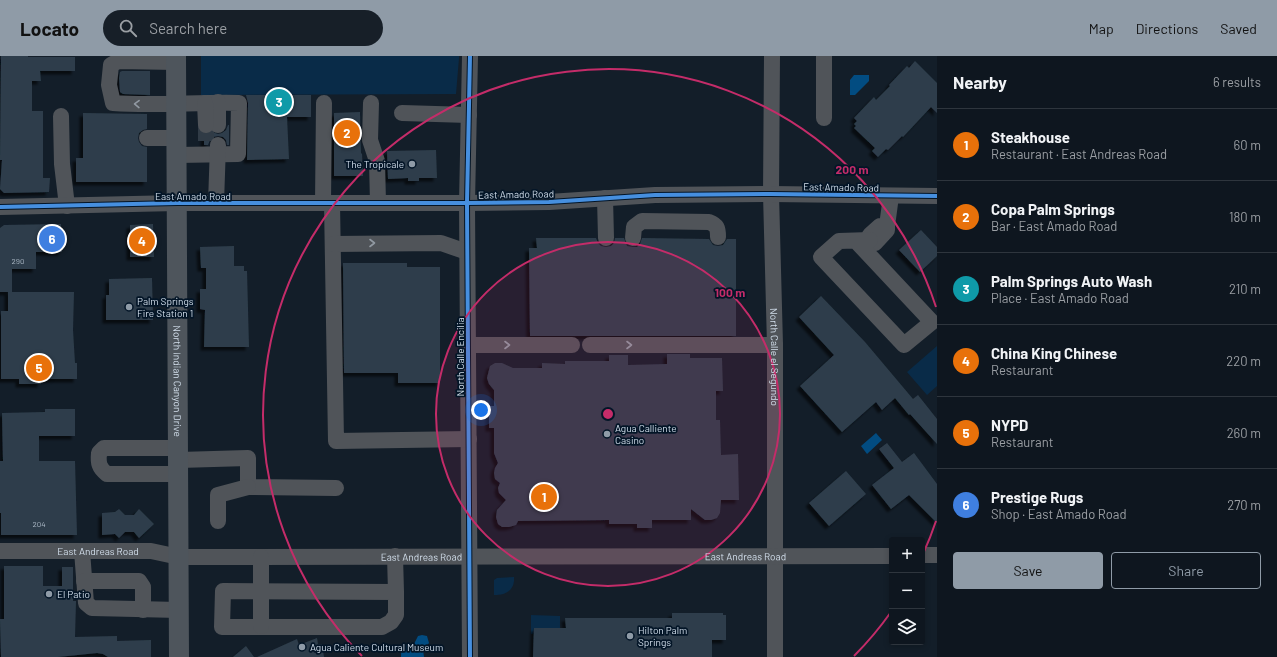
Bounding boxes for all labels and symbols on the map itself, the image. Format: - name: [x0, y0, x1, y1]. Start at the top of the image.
- pin: 3: [266, 87, 292, 117]
- one-way arrow: [134, 100, 140, 109]
- pin: 2: [334, 118, 360, 148]
- place label: The Tropicale: [345, 158, 404, 170]
- marker: The Tropicale: [407, 159, 417, 169]
- text: 200 m: [836, 162, 868, 176]
- street label: East Amado Road: [803, 180, 879, 194]
- street label: East Amado Road: [478, 187, 554, 201]
- street label: East Amado Road: [155, 190, 231, 202]
- pin: 6: [39, 224, 65, 254]
- pin: 4: [129, 226, 155, 256]
- one-way arrow: [369, 239, 375, 247]
- house number: 290: [12, 256, 24, 266]
- text: 100 m: [715, 285, 745, 299]
- place label: Palm Springs Fire Station 1: [137, 295, 194, 319]
- marker: Palm Springs Fire Station 1: [124, 302, 134, 312]
- street label: North Calle el Segundo: [768, 308, 781, 406]
- street label: North Calle Encilia: [454, 317, 466, 397]
- street label: North Indian Canyon Drive: [171, 325, 184, 437]
- one-way arrow: [504, 341, 510, 349]
- one-way arrow: [626, 341, 632, 349]
- pin: 5: [26, 353, 52, 383]
- your location: [471, 400, 491, 420]
- centre of rings: [601, 407, 615, 421]
- place label: Agua Calliente Casino: [615, 422, 676, 446]
- marker: Agua Calliente Casino: [602, 429, 612, 439]
- pin: 1: [531, 482, 557, 512]
- house number: 204: [32, 519, 46, 529]
- street label: East Andreas Road: [57, 545, 139, 557]
- street label: East Andreas Road: [705, 550, 786, 562]
- street label: East Andreas Road: [381, 551, 462, 563]
- place label: El Patio: [57, 588, 90, 600]
- marker: El Patio: [44, 589, 54, 599]
- place label: Hilton Palm Springs: [638, 624, 687, 648]
- marker: Hilton Palm Springs: [625, 631, 635, 641]
- place label: Agua Caliente Cultural Museum: [310, 641, 443, 653]
- marker: Agua Caliente Cultural Museum: [297, 642, 307, 652]

